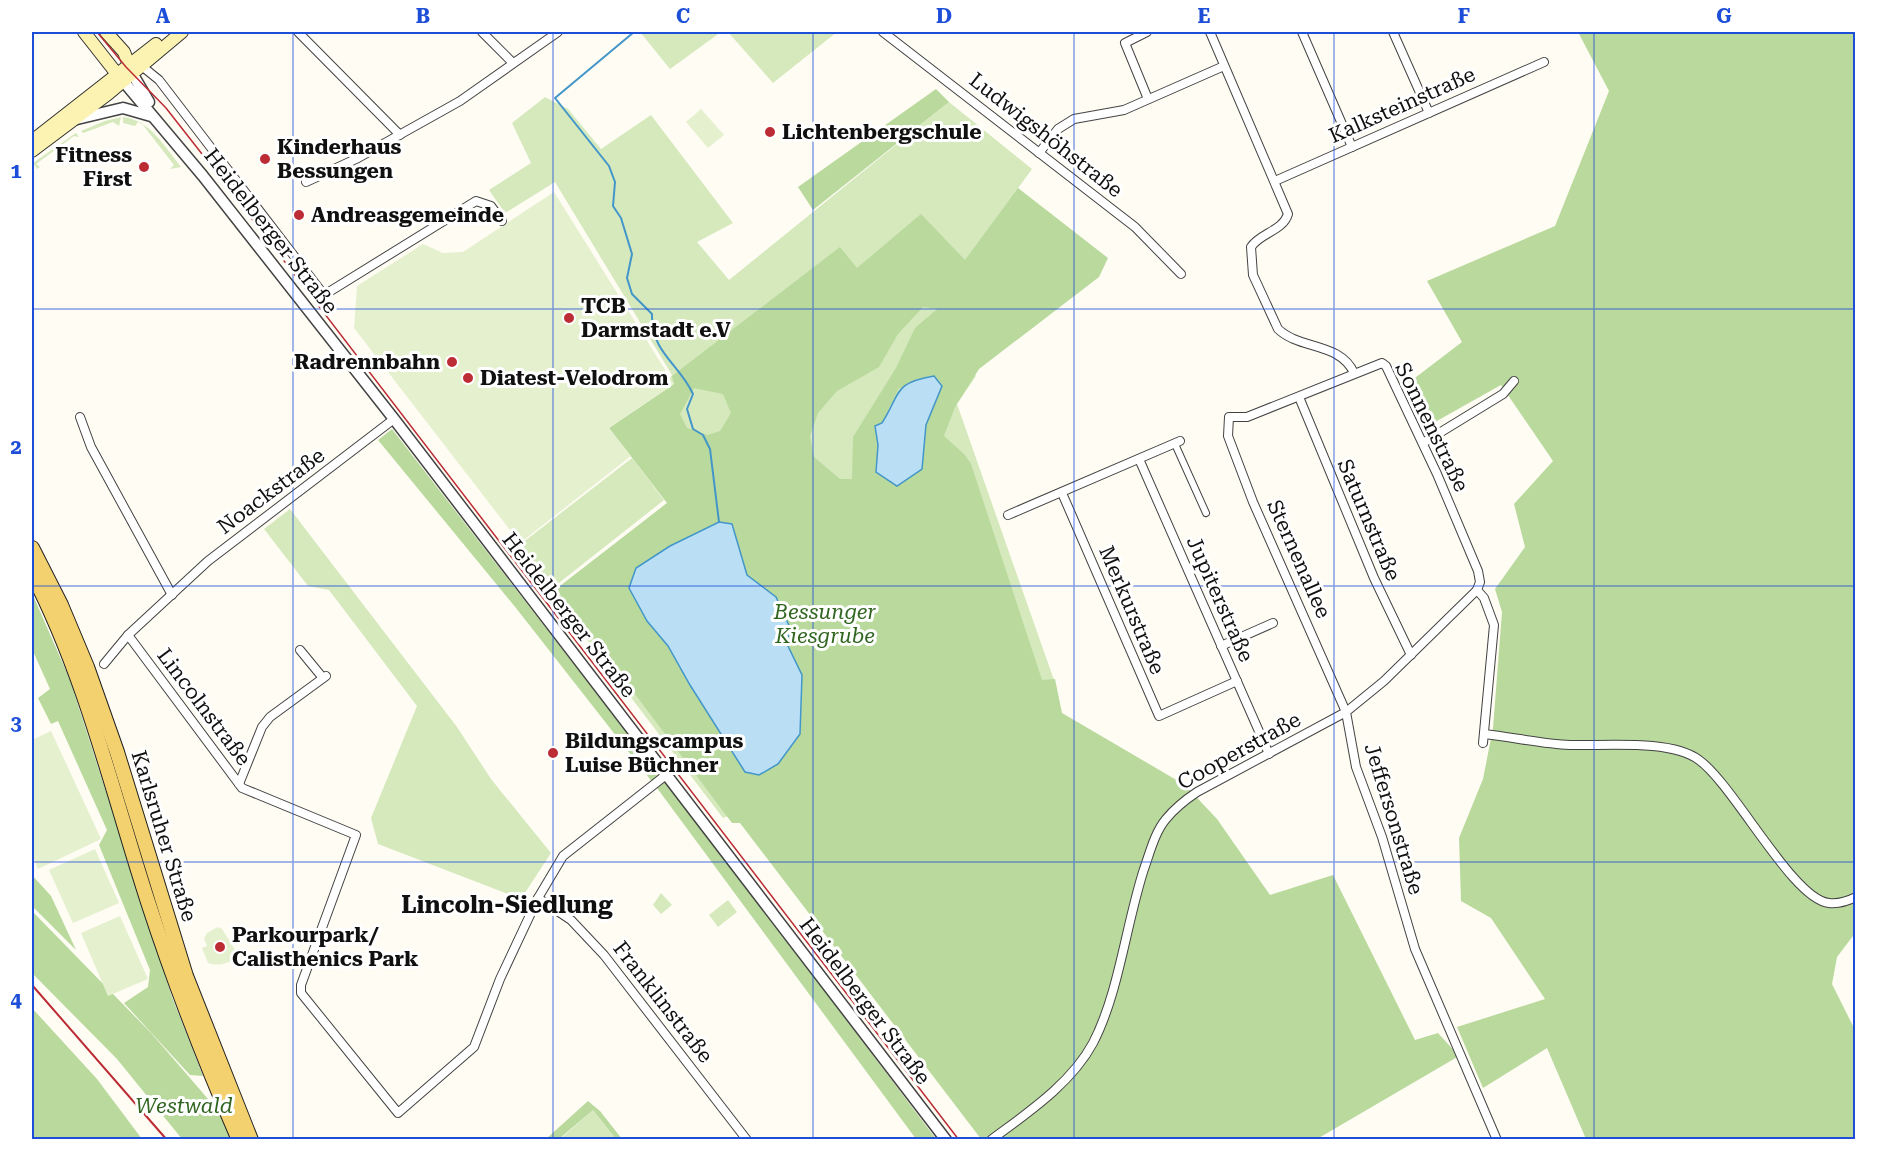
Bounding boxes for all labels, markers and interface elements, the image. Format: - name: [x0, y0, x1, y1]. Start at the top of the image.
- text: A: [156, 4, 171, 28]
- text: B: [416, 4, 430, 28]
- text: C: [676, 4, 690, 28]
- text: D: [936, 4, 952, 28]
- text: E: [1198, 4, 1211, 28]
- text: F: [1458, 4, 1470, 28]
- text: G: [1716, 4, 1732, 28]
- street label: Kalksteinstraße: [1325, 62, 1479, 148]
- street label: Ludwigshöhstraße: [965, 68, 1127, 202]
- place label: Lichtenbergschule: [782, 120, 982, 144]
- marker: Lichtenbergschule: [763, 125, 777, 139]
- place label: Kinderhaus Bessungen: [277, 135, 402, 183]
- place label: Fitness First: [55, 143, 132, 191]
- street label: Heidelberger Straße: [199, 144, 343, 318]
- marker: Kinderhaus Bessungen: [258, 152, 272, 166]
- text: 1: [10, 159, 22, 183]
- marker: Fitness First: [137, 160, 151, 174]
- place label: Andreasgemeinde: [311, 203, 504, 227]
- marker: Andreasgemeinde: [292, 208, 306, 222]
- place label: TCB Darmstadt e.V: [581, 294, 731, 342]
- marker: TCB Darmstadt e.V: [562, 311, 576, 325]
- place label: Radrennbahn: [294, 350, 440, 374]
- marker: Radrennbahn: [445, 355, 459, 369]
- street label: Sonnenstraße: [1390, 359, 1474, 495]
- place label: Diatest-Velodrom: [480, 366, 669, 390]
- marker: Diatest-Velodrom: [461, 371, 475, 385]
- text: 2: [10, 435, 22, 459]
- street label: Noackstraße: [213, 443, 329, 539]
- street label: Saturnstraße: [1333, 456, 1405, 584]
- street label: Sternenallee: [1262, 496, 1336, 622]
- street label: Heidelberger Straße: [497, 528, 641, 702]
- street label: Jupiterstraße: [1182, 532, 1258, 666]
- street label: Merkurstraße: [1094, 542, 1170, 678]
- park label: Bessunger Kiesgrube: [773, 600, 876, 648]
- street label: Lincolnstraße: [152, 644, 256, 770]
- street label: Cooperstraße: [1173, 707, 1305, 795]
- text: 3: [10, 711, 22, 735]
- place label: Bildungscampus Luise Büchner: [565, 729, 743, 777]
- street label: Jeffersonstraße: [1360, 740, 1428, 898]
- marker: Bildungscampus Luise Büchner: [546, 746, 560, 760]
- street label: Karlsruher Straße: [127, 748, 201, 924]
- district label: Lincoln-Siedlung: [401, 891, 613, 919]
- street label: Heidelberger Straße: [795, 913, 935, 1089]
- place label: Parkourpark/ Calisthenics Park: [232, 923, 419, 971]
- street label: Franklinstraße: [608, 937, 718, 1067]
- marker: Parkourpark/ Calisthenics Park: [213, 940, 227, 954]
- text: 4: [10, 988, 22, 1012]
- park label: Westwald: [135, 1094, 233, 1118]

